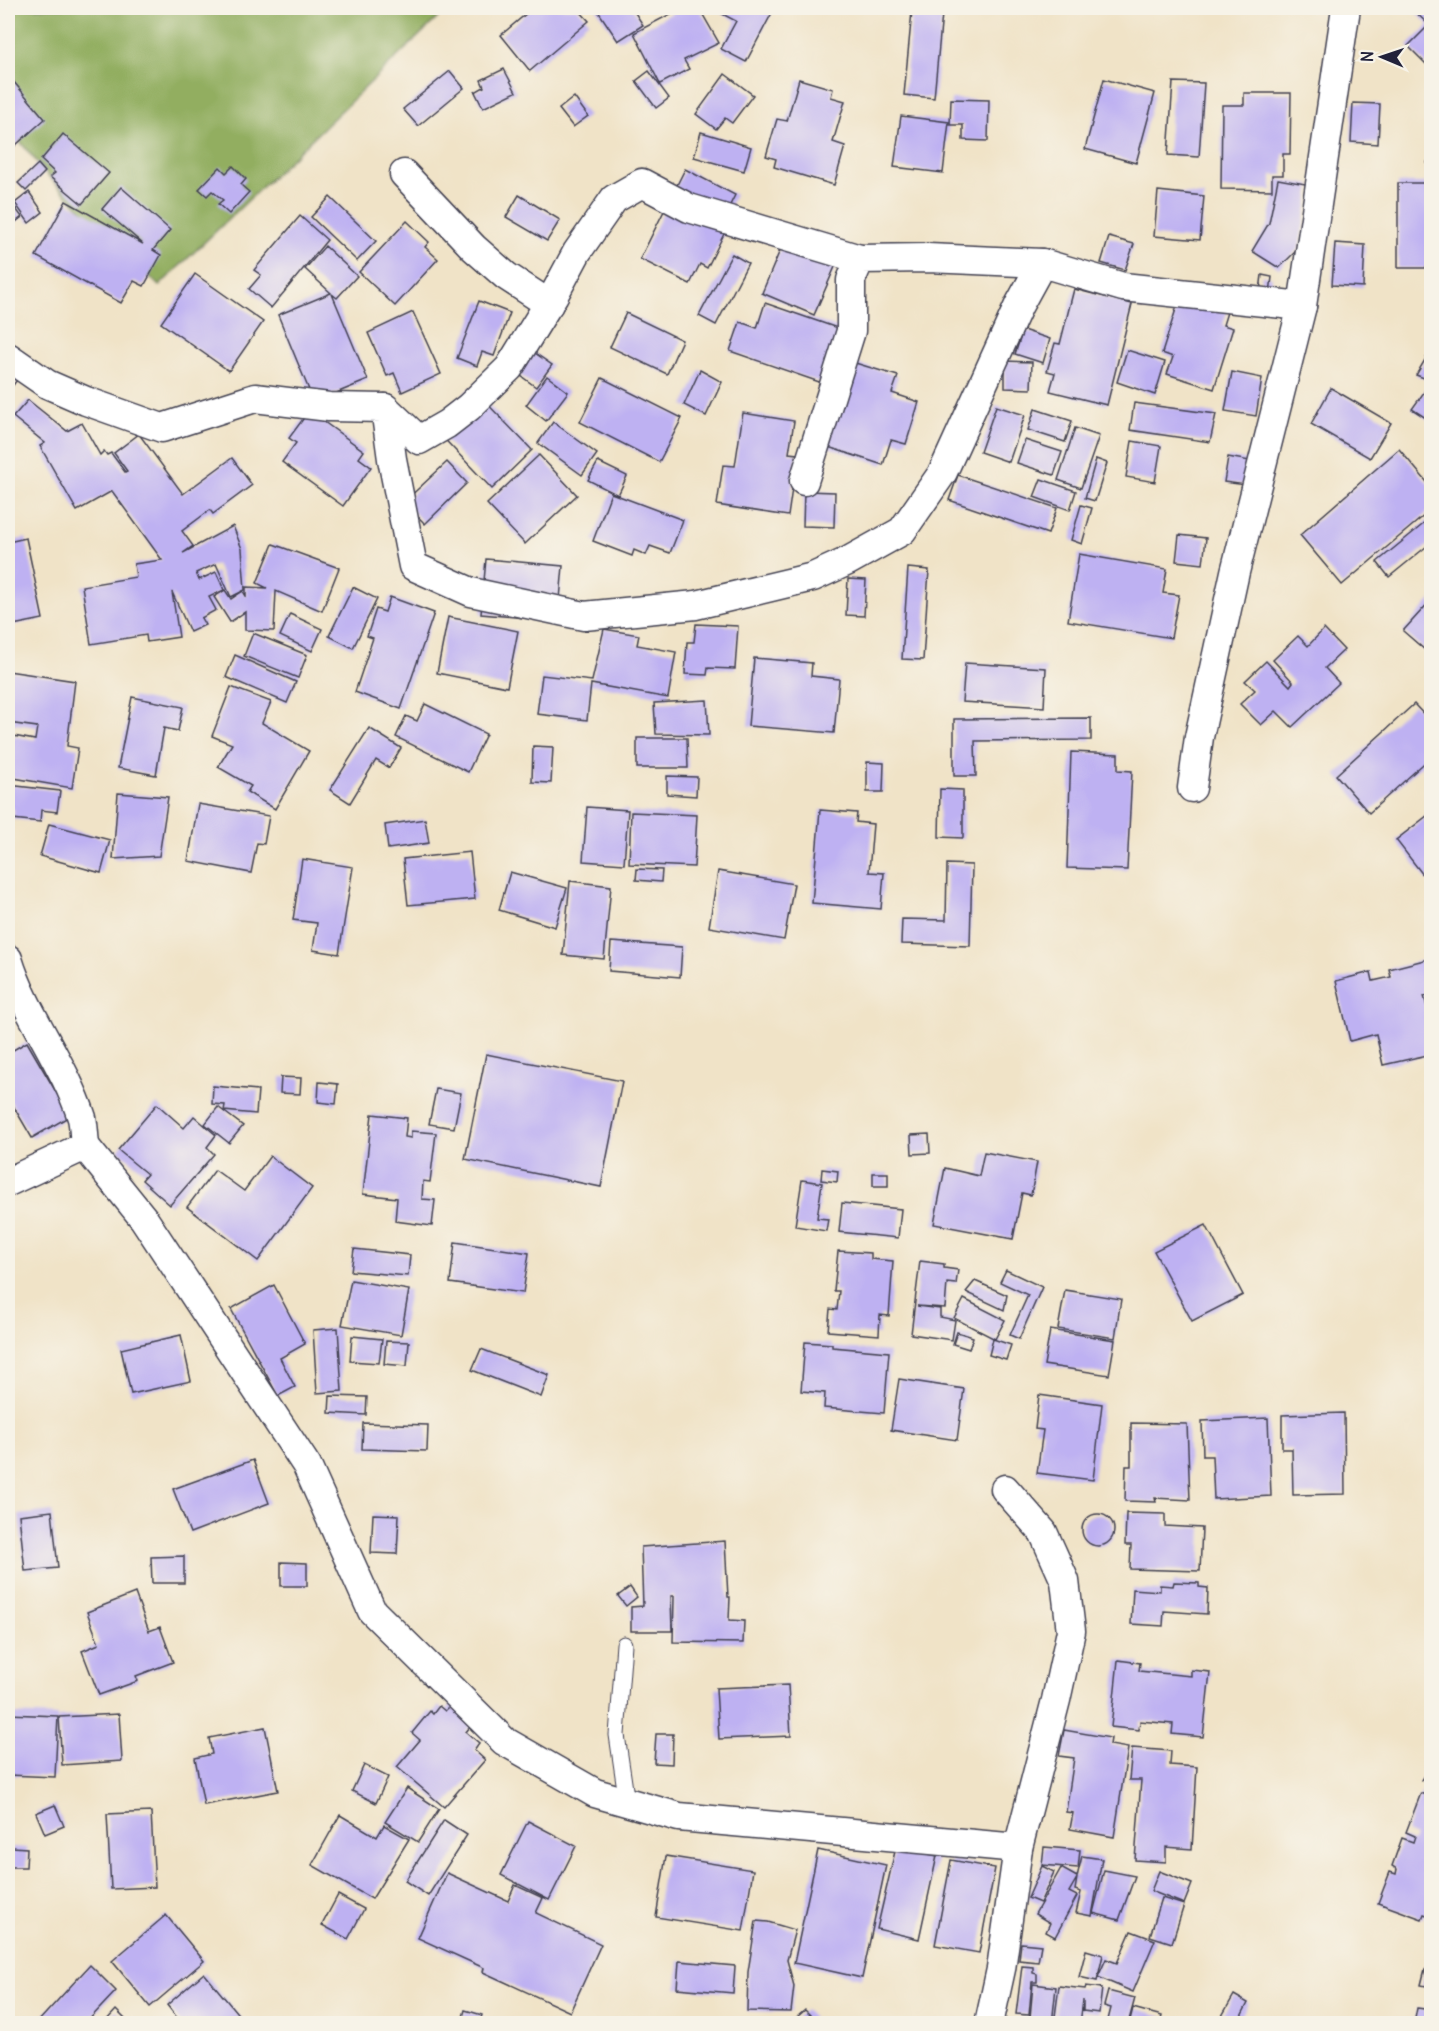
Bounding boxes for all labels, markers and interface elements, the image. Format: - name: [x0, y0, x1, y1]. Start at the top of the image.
- north arrow: [1352, 27, 1412, 87]
- text: N: [1357, 51, 1377, 62]

